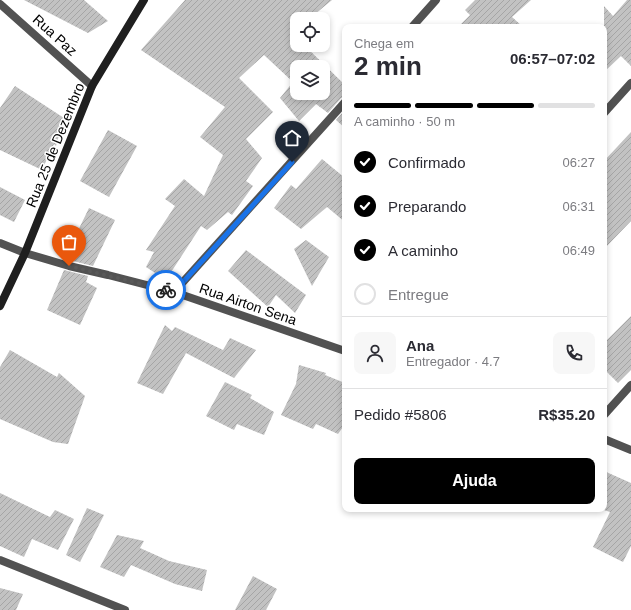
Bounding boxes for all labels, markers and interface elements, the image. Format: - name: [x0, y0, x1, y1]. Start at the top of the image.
- street label: Rua Paz: [30, 11, 80, 59]
- map controls: [290, 12, 330, 100]
- button: locate: [290, 12, 330, 52]
- text: Chega em: [354, 36, 414, 51]
- text: 06:57–07:02: [510, 50, 595, 67]
- text: 2 min: [354, 51, 422, 81]
- button: layers: [290, 60, 330, 100]
- street label: Rua 25 de Dezembro: [23, 80, 87, 210]
- text: A caminho · 50 m: [354, 114, 455, 129]
- pin: [275, 121, 309, 162]
- icon: home: [281, 127, 303, 149]
- icon: check: [354, 151, 376, 173]
- text: Confirmado: [388, 154, 466, 171]
- text: 06:27: [562, 155, 595, 170]
- icon: check: [354, 195, 376, 217]
- text: Preparando: [388, 198, 466, 215]
- text: 06:31: [562, 199, 595, 214]
- pin: [52, 225, 86, 266]
- icon: bag: [58, 231, 80, 253]
- icon: check: [354, 239, 376, 261]
- text: A caminho: [388, 242, 458, 259]
- text: 06:49: [562, 243, 595, 258]
- courier: [146, 270, 186, 310]
- icon: bike: [155, 279, 177, 301]
- street label: Rua Airton Sena: [197, 280, 299, 328]
- text: Entregue: [388, 286, 449, 303]
- button: person: [354, 332, 396, 374]
- button: phone: [553, 332, 595, 374]
- text: Ana: [406, 337, 434, 354]
- text: Entregador · 4.7: [406, 354, 500, 369]
- text: Pedido #5806: [354, 406, 447, 423]
- text: R$35.20: [538, 406, 595, 423]
- button: Ajuda: [354, 458, 595, 504]

